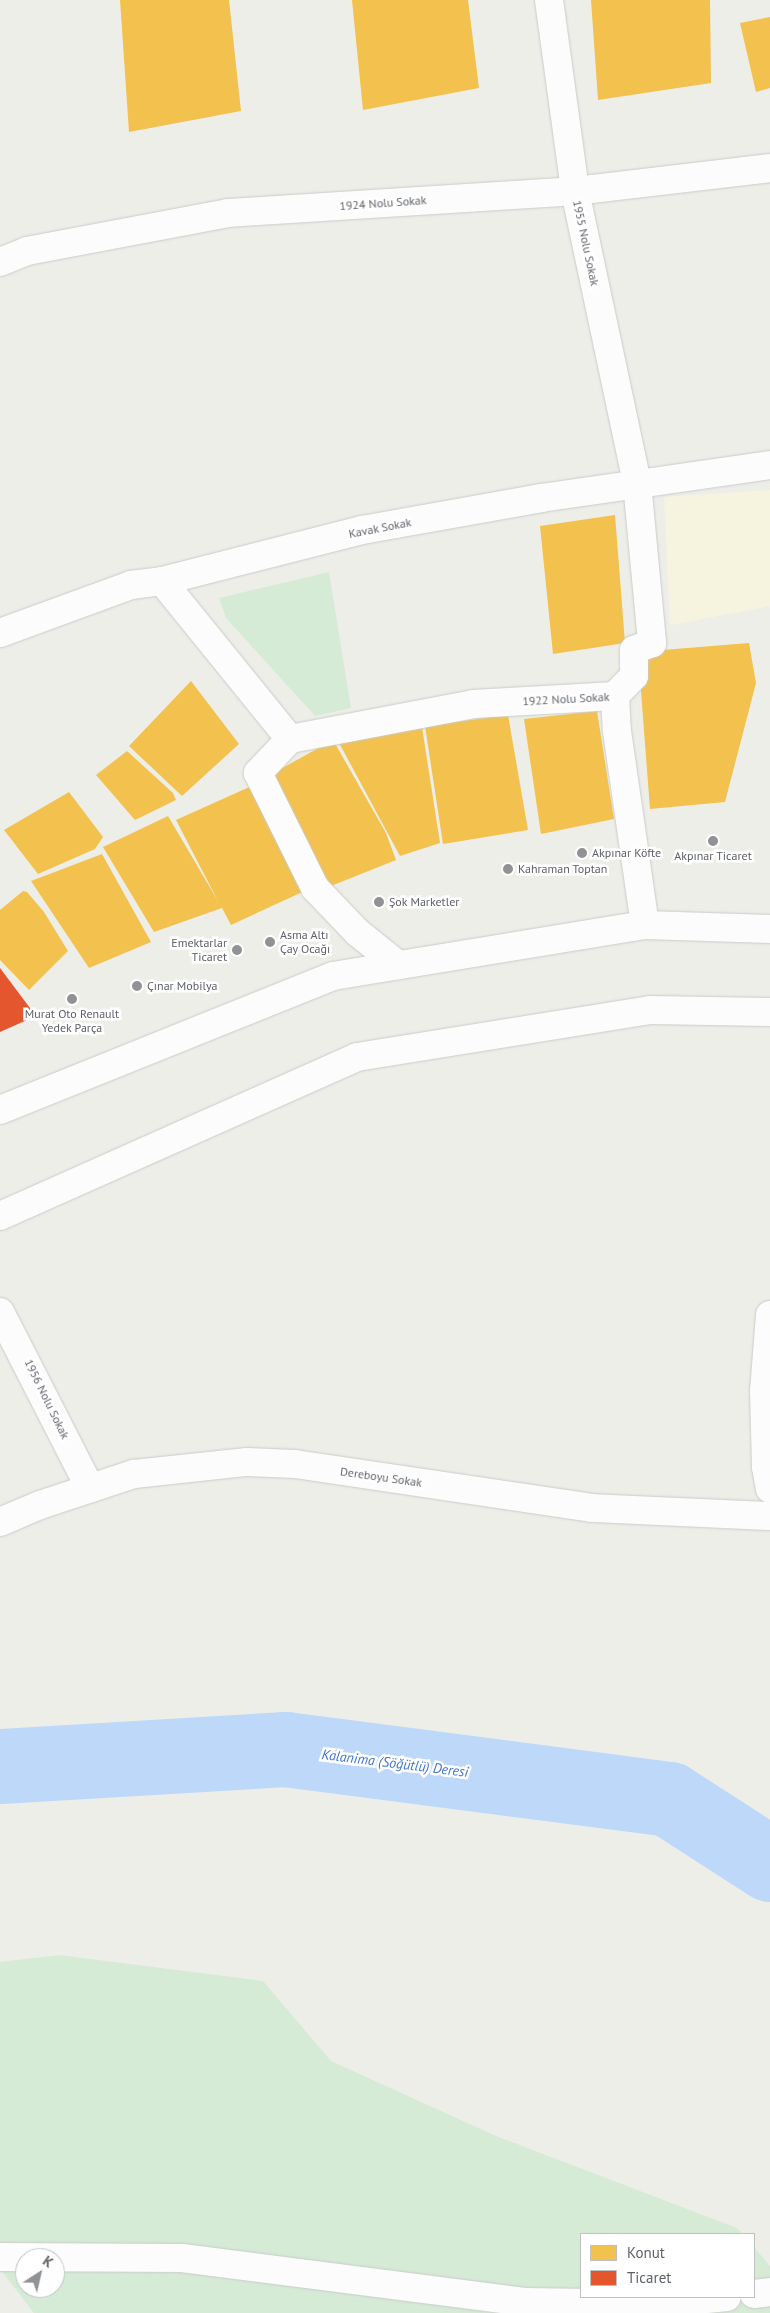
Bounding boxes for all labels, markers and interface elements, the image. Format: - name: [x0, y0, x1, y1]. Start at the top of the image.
- street label: 1924 Nolu Sokak: [339, 193, 427, 213]
- street label: 1955 Nolu Sokak: [570, 199, 602, 287]
- street label: Kavak Sokak: [347, 515, 413, 541]
- street label: 1922 Nolu Sokak: [522, 690, 610, 708]
- marker: Akpınar Ticaret: [707, 835, 719, 847]
- place label: Akpınar Köfte: [592, 846, 661, 860]
- marker: Akpınar Köfte: [576, 847, 588, 859]
- place label: Akpınar Ticaret: [674, 849, 752, 863]
- place label: Kahraman Toptan: [518, 862, 608, 876]
- marker: Kahraman Toptan: [502, 863, 514, 875]
- place label: Şok Marketler: [389, 895, 460, 909]
- marker: Şok Marketler: [373, 896, 385, 908]
- place label: Asma Altı Çay Ocağı: [280, 928, 331, 956]
- place label: Emektarlar Ticaret: [171, 936, 227, 964]
- marker: Asma Altı Çay Ocağı: [264, 936, 276, 948]
- marker: Emektarlar Ticaret: [231, 944, 243, 956]
- place label: Çınar Mobilya: [147, 979, 218, 993]
- marker: Çınar Mobilya: [131, 980, 143, 992]
- marker: Murat Oto Renault Yedek Parça: [66, 993, 78, 1005]
- place label: Murat Oto Renault Yedek Parça: [25, 1007, 119, 1035]
- street label: 1956 Nolu Sokak: [21, 1357, 73, 1441]
- street label: Dereboyu Sokak: [339, 1464, 423, 1490]
- water label: Kalanima (Söğütlü) Deresi: [321, 1746, 469, 1780]
- legend: [580, 2233, 755, 2298]
- text: Konut: [627, 2243, 665, 2262]
- north arrow: [15, 2248, 65, 2298]
- text: K: [39, 2252, 57, 2271]
- text: Ticaret: [627, 2268, 671, 2287]

